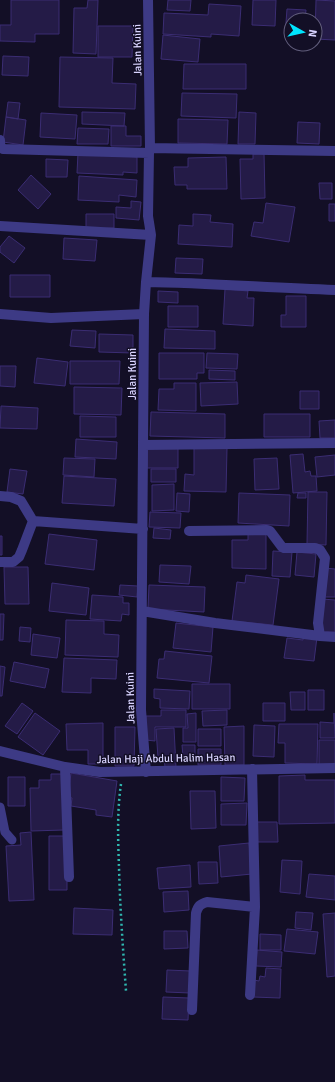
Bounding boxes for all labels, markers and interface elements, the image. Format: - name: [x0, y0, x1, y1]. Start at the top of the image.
- north arrow: [283, 12, 323, 52]
- street label: Jalan Kuini: [131, 24, 144, 76]
- text: N: [305, 29, 319, 38]
- street label: Jalan Kuini: [126, 348, 139, 400]
- street label: Jalan Kuini: [124, 672, 137, 724]
- street label: Jalan Haji Abdul Halim Hasan: [97, 751, 235, 766]

